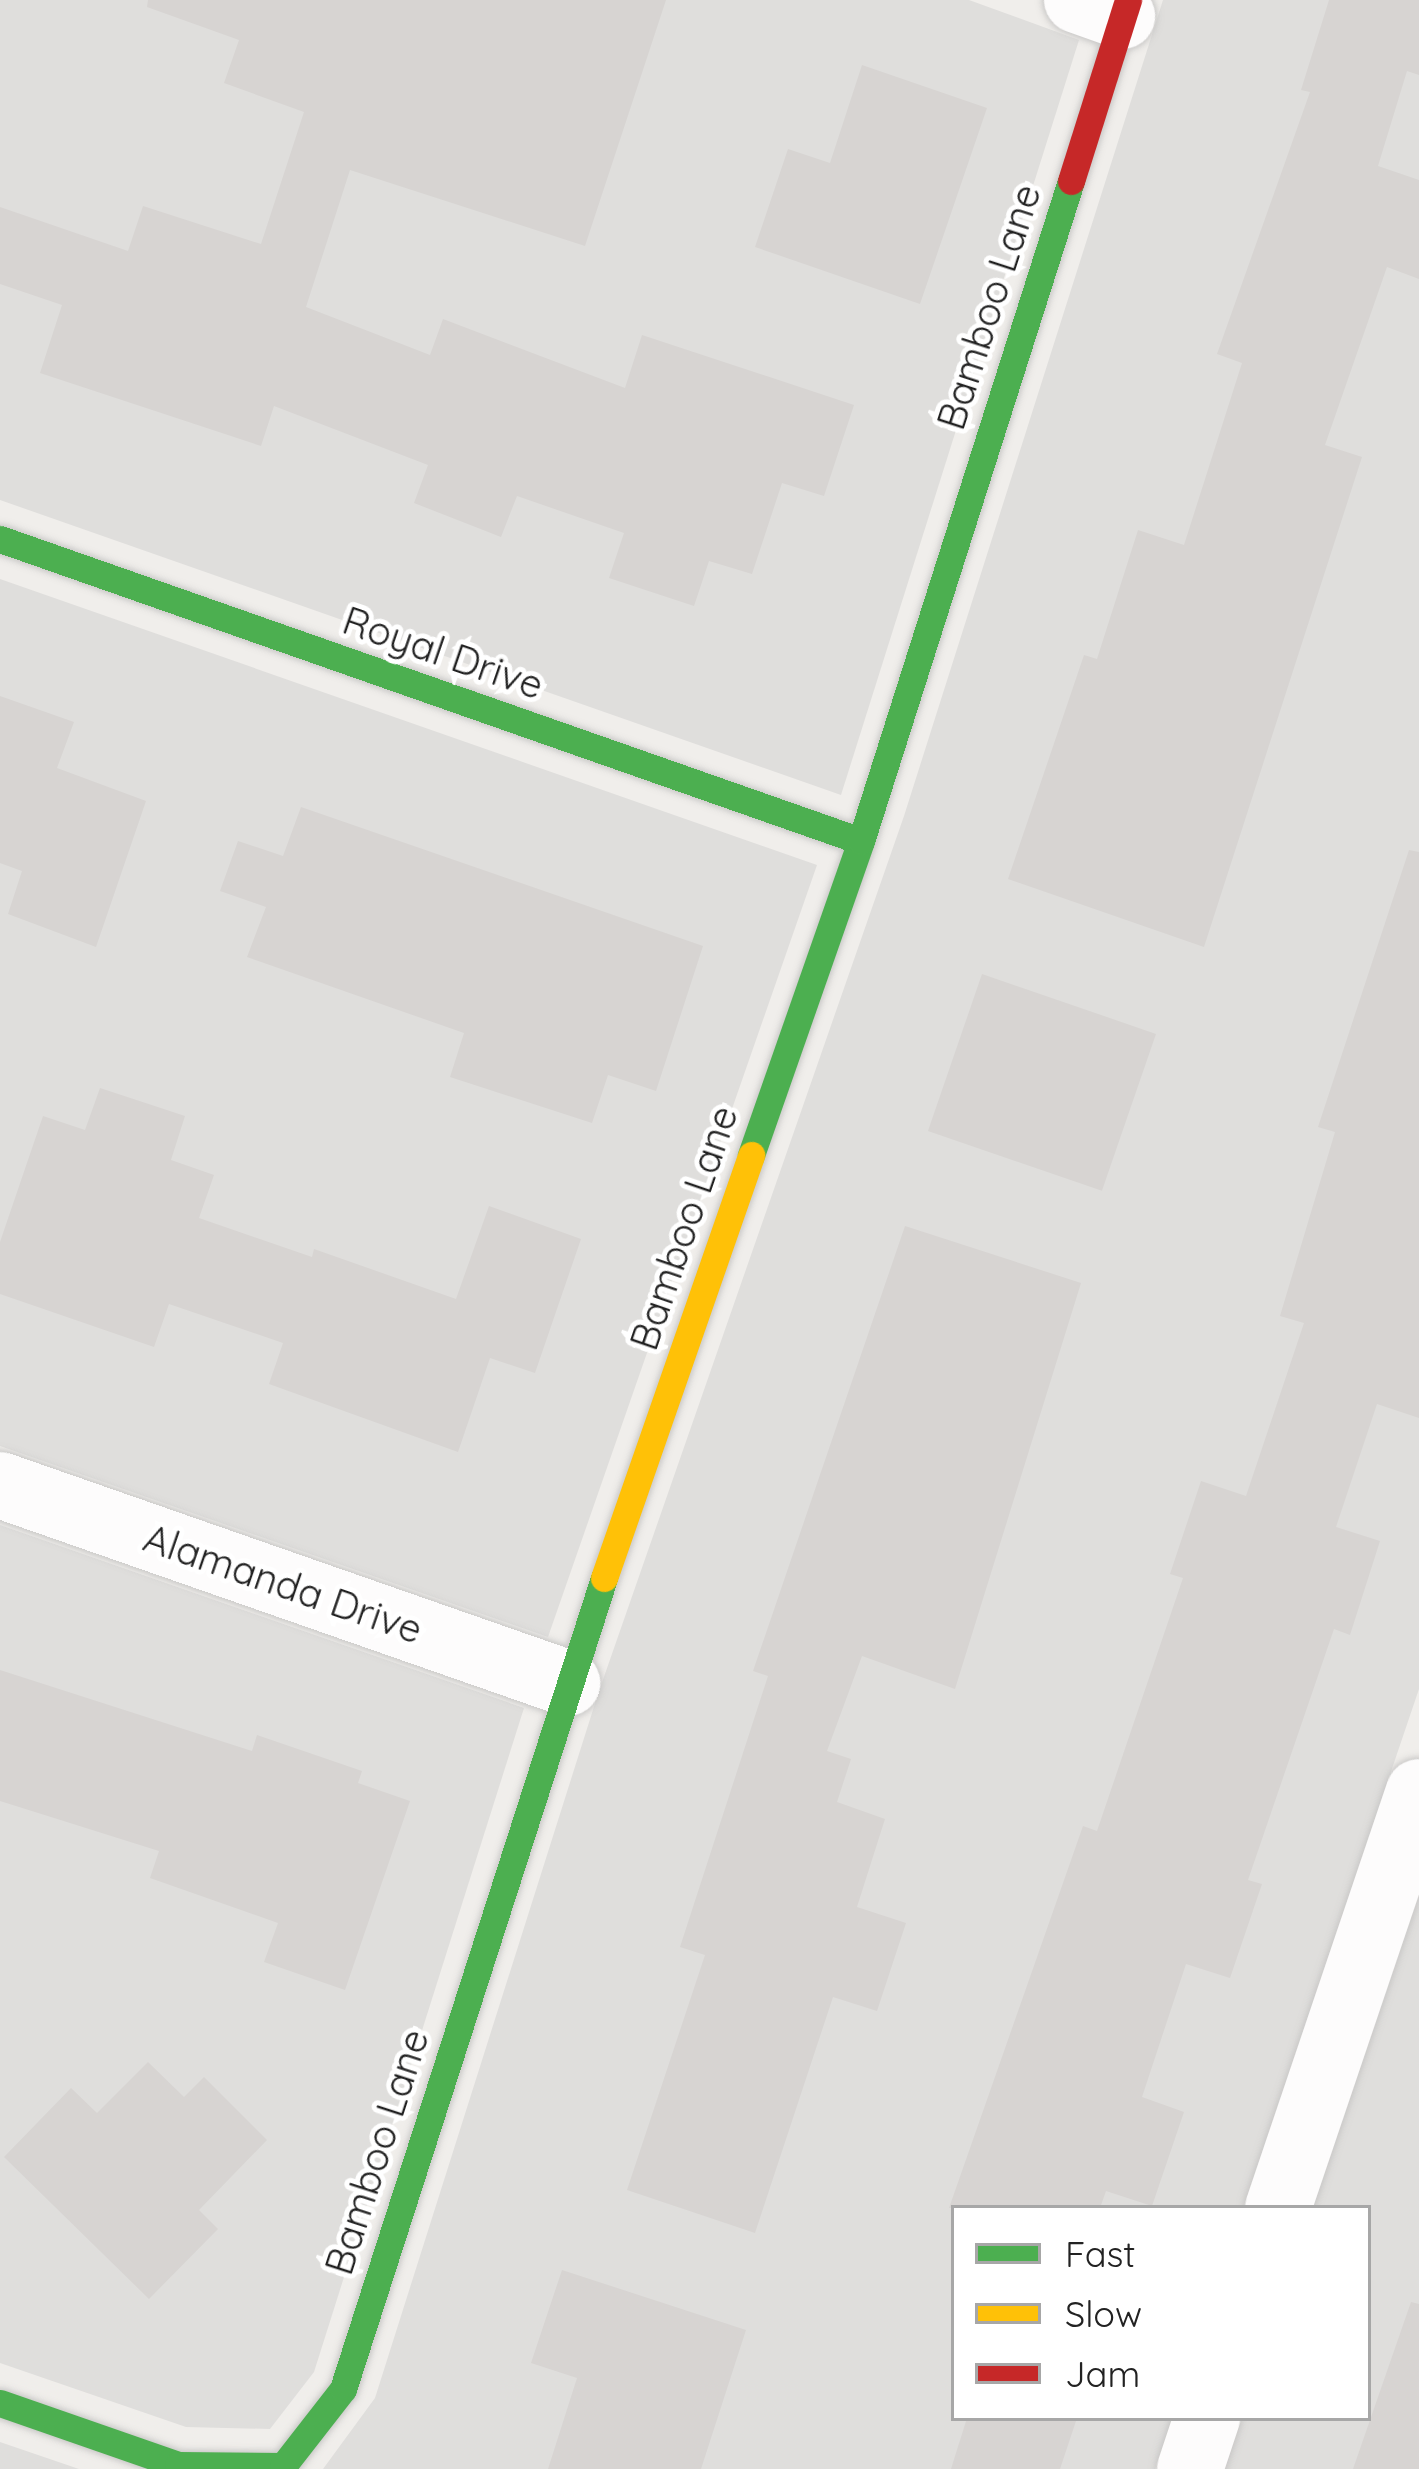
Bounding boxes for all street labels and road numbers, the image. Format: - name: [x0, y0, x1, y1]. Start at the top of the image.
- street label: Bamboo Lane: [927, 179, 1051, 435]
- street label: Royal Drive: [337, 597, 549, 709]
- street label: Bamboo Lane: [620, 1100, 748, 1356]
- street label: Alamanda Drive: [138, 1514, 428, 1654]
- street label: Bamboo Lane: [315, 2024, 439, 2280]

